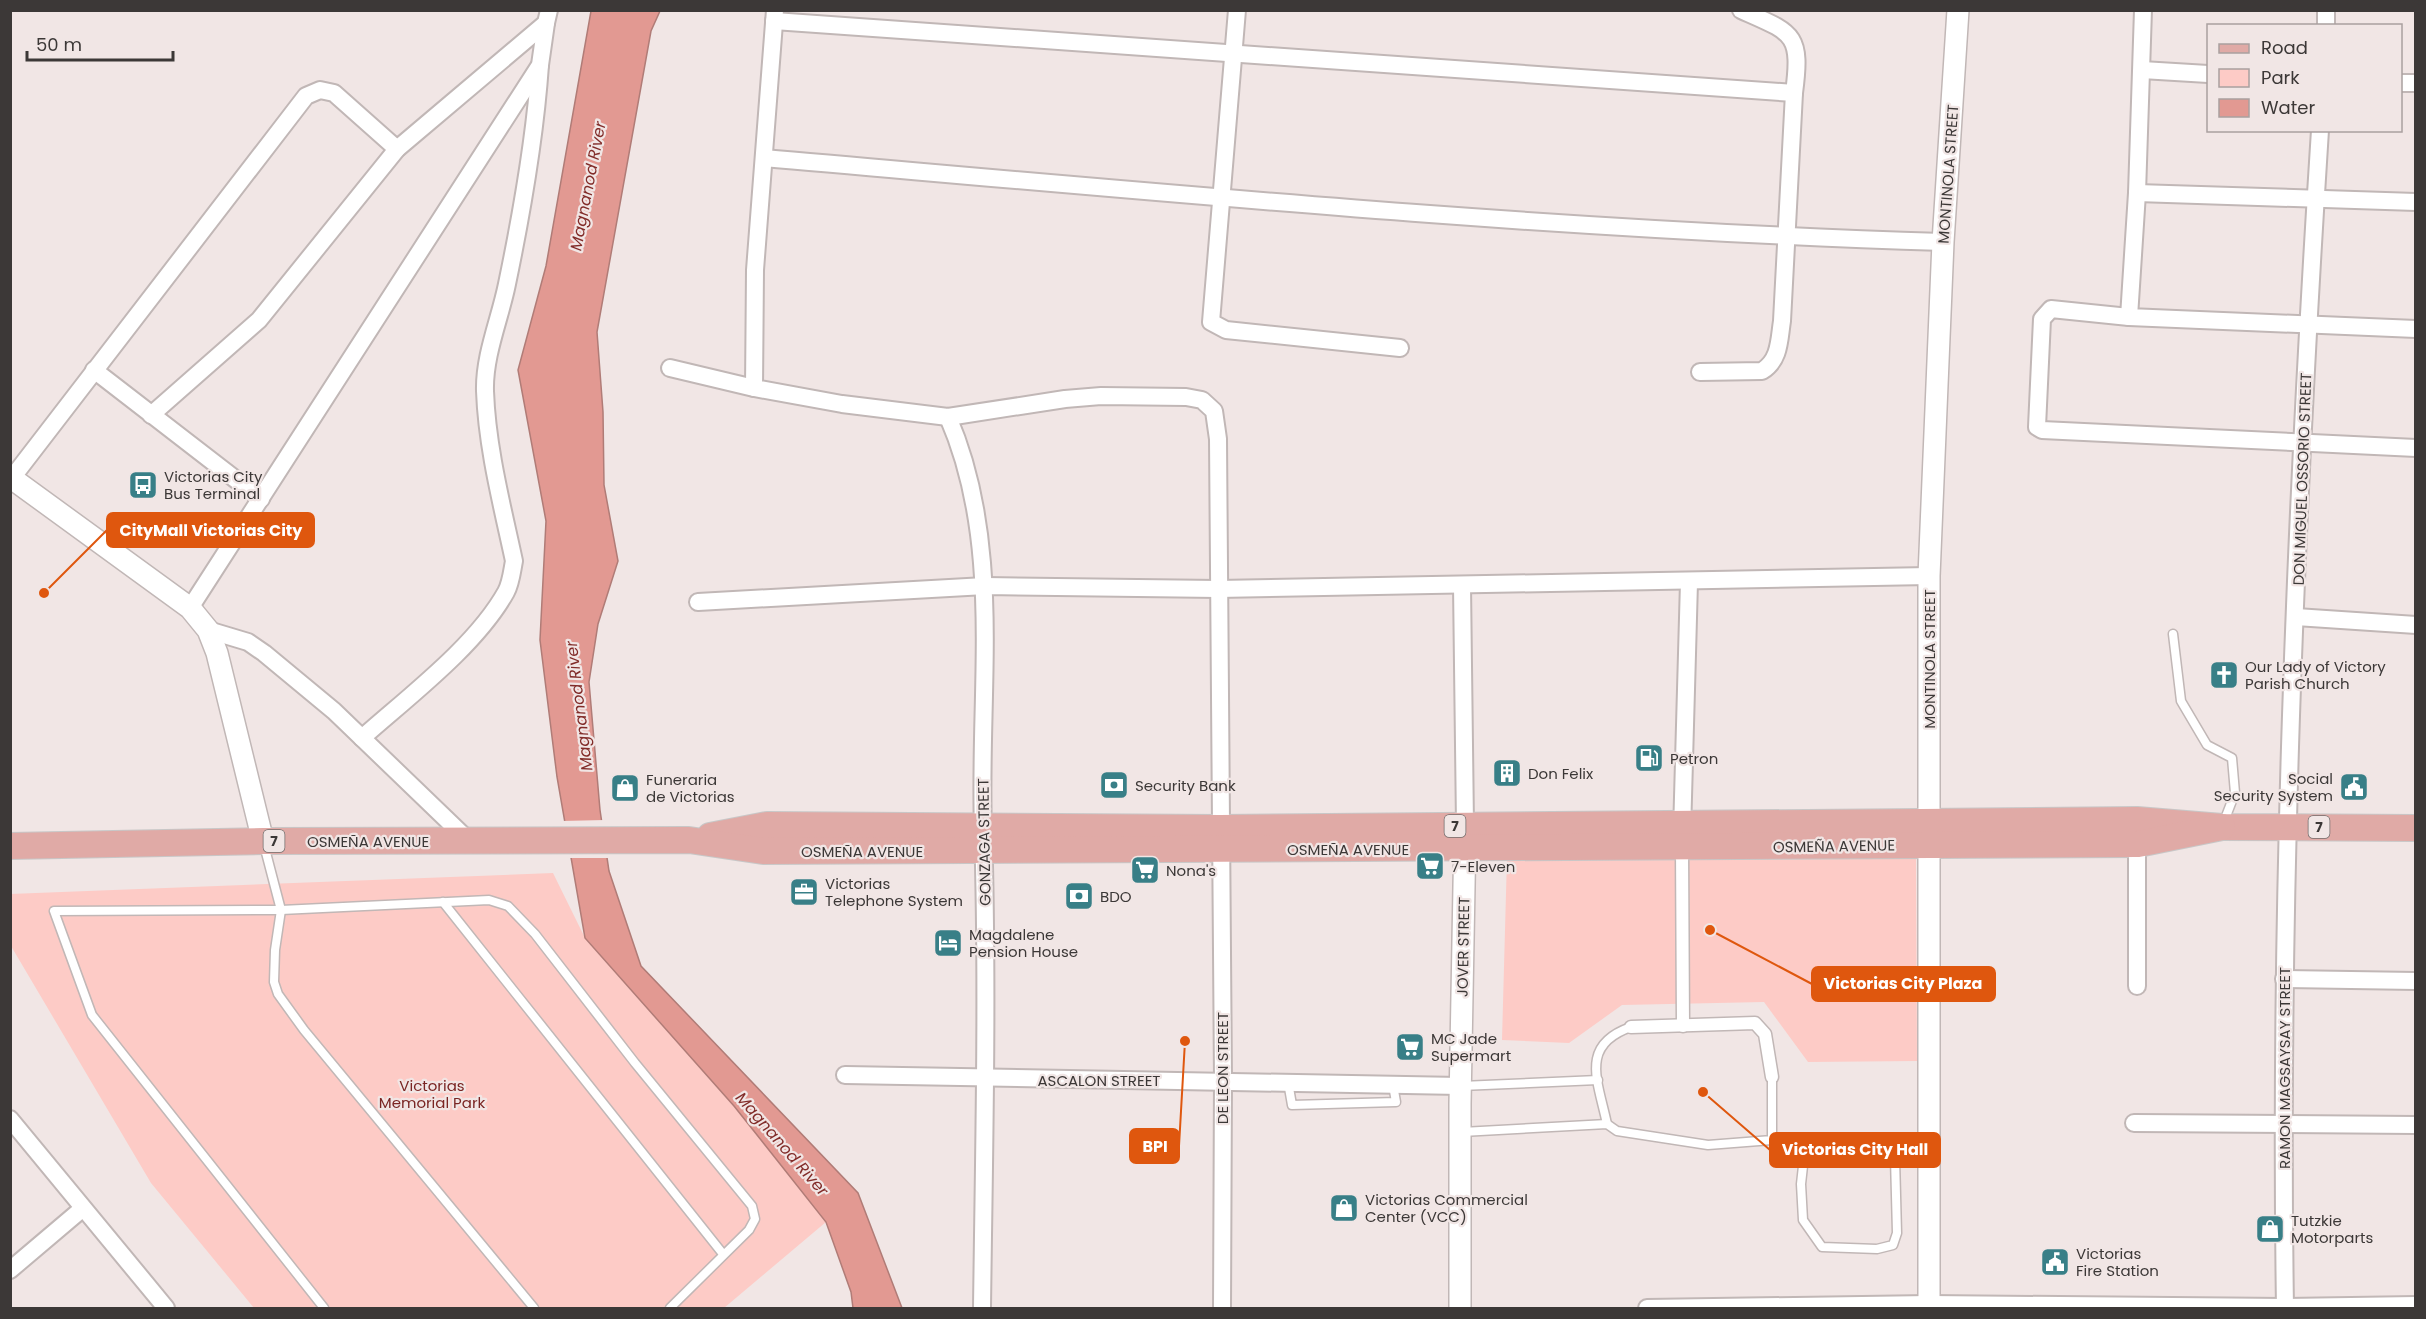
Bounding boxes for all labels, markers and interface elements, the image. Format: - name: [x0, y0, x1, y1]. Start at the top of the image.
- scale bar: [27, 24, 172, 62]
- legend: [2207, 24, 2402, 132]
- text: 50 m: [36, 32, 82, 57]
- text: Road: [2261, 35, 2308, 60]
- text: Park: [2261, 65, 2300, 90]
- text: Water: [2261, 95, 2315, 120]
- street label: MONTINOLA STREET: [1933, 104, 1963, 244]
- water label: Magnanod River: [564, 118, 612, 253]
- street label: DON MIGUEL OSSORIO STREET: [2288, 372, 2316, 586]
- place label: Victorias City Bus Terminal: [164, 466, 263, 504]
- bus stop icon: Victorias City Bus Terminal: [127, 469, 159, 501]
- callout: CityMall Victorias City: [107, 513, 314, 547]
- text: CityMall Victorias City: [120, 519, 303, 542]
- street label: MONTINOLA STREET: [1919, 589, 1940, 729]
- water label: Magnanod River: [559, 639, 598, 772]
- place label: Our Lady of Victory Parish Church: [2245, 656, 2386, 694]
- church icon: Our Lady of Victory Parish Church: [2208, 659, 2240, 691]
- fuel station icon: Petron: [1633, 742, 1665, 774]
- place label: Petron: [1670, 748, 1718, 769]
- building icon: Don Felix: [1491, 757, 1523, 789]
- place label: Don Felix: [1528, 763, 1593, 784]
- place label: Social Security System: [2214, 768, 2333, 806]
- place label: Funeraria de Victorias: [646, 769, 735, 807]
- bank icon: Security Bank: [1098, 769, 1130, 801]
- public building icon: Social Security System: [2338, 771, 2370, 803]
- shop icon: Funeraria de Victorias: [609, 772, 641, 804]
- place label: Security Bank: [1135, 775, 1236, 796]
- street label: GONZAGA STREET: [972, 778, 996, 906]
- road number: 7: [1444, 815, 1466, 837]
- road number: 7: [2308, 816, 2330, 838]
- road number: 7: [264, 830, 284, 852]
- street label: OSMEÑA AVENUE: [307, 831, 429, 852]
- street label: OSMEÑA AVENUE: [1773, 834, 1895, 858]
- street label: OSMEÑA AVENUE: [1287, 839, 1409, 860]
- street label: OSMEÑA AVENUE: [801, 841, 923, 862]
- supermarket icon: 7-Eleven: [1414, 850, 1446, 882]
- supermarket icon: Nona's: [1129, 854, 1161, 886]
- place label: 7-Eleven: [1451, 856, 1515, 877]
- place label: Nona's: [1166, 860, 1216, 881]
- place label: Victorias Telephone System: [825, 873, 963, 911]
- office icon: Victorias Telephone System: [788, 876, 820, 908]
- bank icon: BDO: [1063, 880, 1095, 912]
- place label: BDO: [1100, 886, 1132, 907]
- street label: JOVER STREET: [1452, 897, 1474, 997]
- place label: Magdalene Pension House: [969, 924, 1078, 962]
- hotel icon: Magdalene Pension House: [932, 927, 964, 959]
- callout: Victorias City Plaza: [1812, 967, 1995, 1001]
- street label: RAMON MAGSAYSAY STREET: [2274, 967, 2295, 1169]
- text: Victorias City Plaza: [1824, 972, 1982, 995]
- street label: DE LEON STREET: [1212, 1012, 1233, 1124]
- place label: MC Jade Supermart: [1431, 1028, 1511, 1066]
- supermarket icon: MC Jade Supermart: [1394, 1031, 1426, 1063]
- street label: ASCALON STREET: [1038, 1070, 1160, 1091]
- park label: Victorias Memorial Park: [379, 1075, 486, 1113]
- water label: Magnanod River: [730, 1087, 834, 1202]
- callout: BPI: [1130, 1129, 1179, 1163]
- callout: Victorias City Hall: [1770, 1133, 1940, 1167]
- text: BPI: [1142, 1135, 1168, 1158]
- text: Victorias City Hall: [1782, 1138, 1928, 1161]
- place label: Victorias Commercial Center (VCC): [1365, 1189, 1528, 1227]
- shop icon: Victorias Commercial Center (VCC): [1328, 1192, 1360, 1224]
- place label: Tutzkie Motorparts: [2291, 1210, 2374, 1248]
- shop icon: Tutzkie Motorparts: [2254, 1213, 2286, 1245]
- place label: Victorias Fire Station: [2076, 1243, 2159, 1281]
- public building icon: Victorias Fire Station: [2039, 1246, 2071, 1278]

